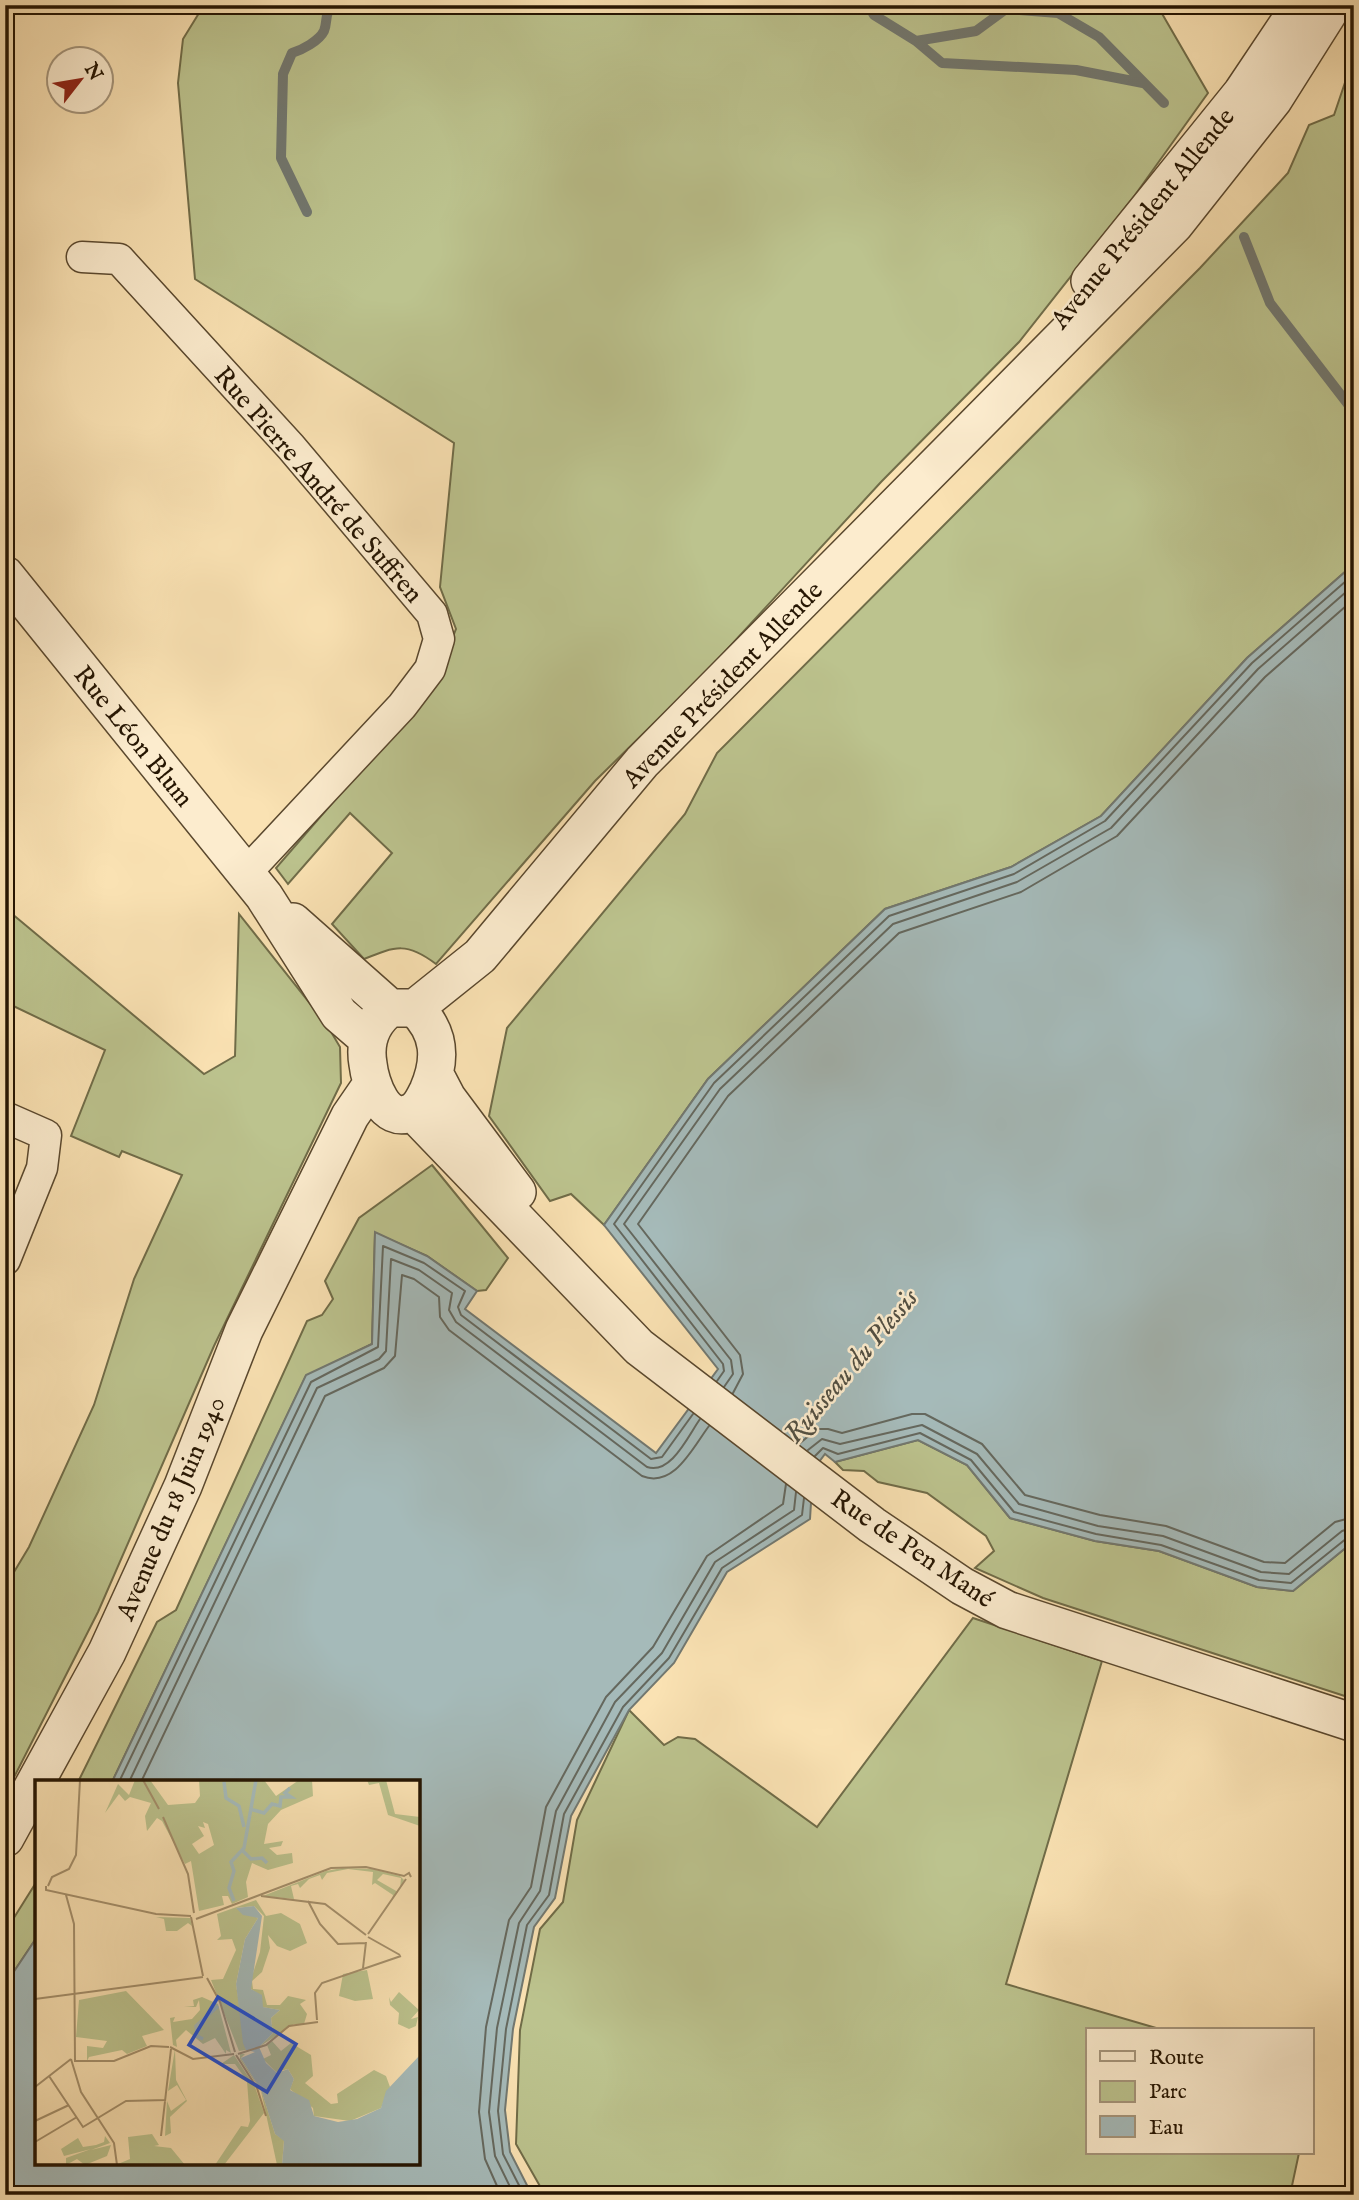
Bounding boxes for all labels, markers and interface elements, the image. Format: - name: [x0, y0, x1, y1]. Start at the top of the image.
- north arrow: [46, 46, 116, 116]
- text: N: [78, 58, 108, 86]
- street label: Avenue Président Allende: [1043, 102, 1243, 337]
- street label: Rue Pierre André de Suffren: [206, 360, 430, 610]
- street label: Avenue Président Allende: [615, 575, 831, 796]
- street label: Rue Léon Blum: [66, 659, 200, 814]
- water label: Ruisseau du Plessis: [777, 1281, 927, 1451]
- street label: Avenue du 18 Juin 1940: [109, 1392, 233, 1626]
- street label: Rue de Pen Mané: [824, 1482, 1000, 1616]
- inset map: [35, 1780, 420, 2165]
- legend: [1086, 2028, 1314, 2154]
- text: Route: [1149, 2045, 1204, 2072]
- text: Parc: [1149, 2079, 1187, 2106]
- text: Eau: [1149, 2115, 1184, 2142]

